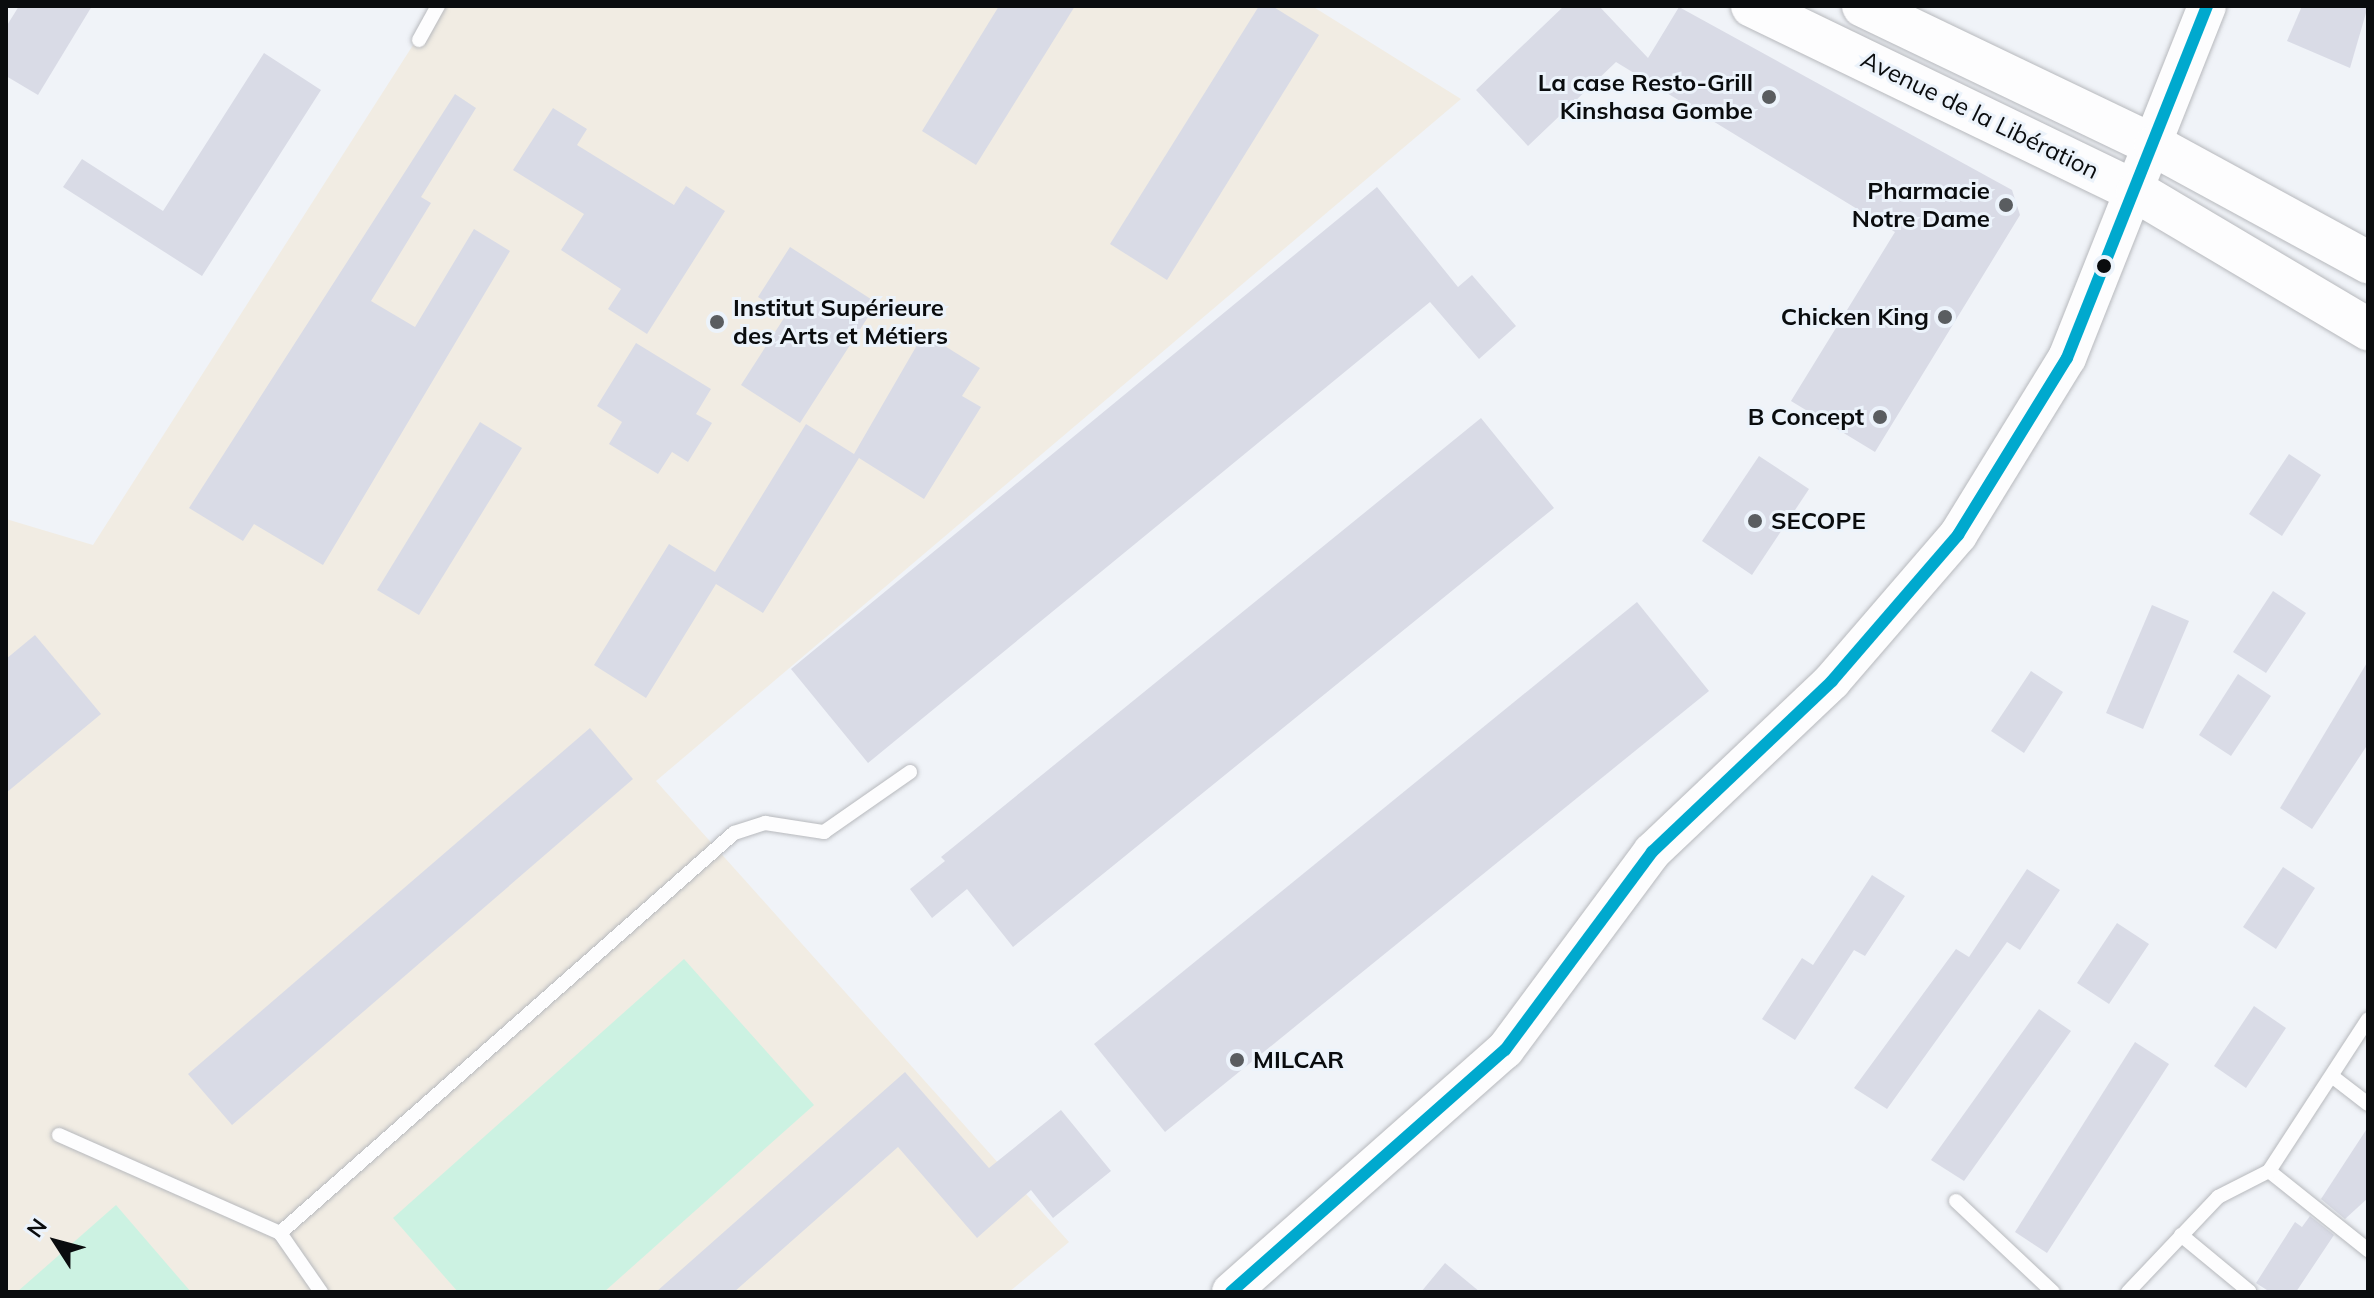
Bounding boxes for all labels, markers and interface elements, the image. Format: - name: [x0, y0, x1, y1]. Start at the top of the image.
- street label: Avenue de la Libération: [1856, 45, 2104, 185]
- place label: La case Resto-Grill Kinshasa Gombe: [1538, 69, 1753, 125]
- marker: La case Resto-Grill Kinshasa Gombe: [1760, 88, 1778, 106]
- place label: Pharmacie Notre Dame: [1852, 177, 1990, 233]
- marker: Pharmacie Notre Dame: [1997, 196, 2015, 214]
- unlabelled marker: [2096, 258, 2112, 274]
- place label: Institut Supérieure des Arts et Métiers: [733, 294, 948, 350]
- place label: Chicken King: [1781, 303, 1929, 331]
- marker: Chicken King: [1936, 308, 1954, 326]
- marker: Institut Supérieure des Arts et Métiers: [708, 313, 726, 331]
- place label: B Concept: [1748, 403, 1864, 431]
- marker: B Concept: [1871, 408, 1889, 426]
- place label: SECOPE: [1771, 507, 1866, 535]
- marker: SECOPE: [1746, 512, 1764, 530]
- place label: MILCAR: [1253, 1046, 1344, 1074]
- marker: MILCAR: [1228, 1051, 1246, 1069]
- north arrow: [16, 1202, 96, 1282]
- text: N: [20, 1213, 53, 1243]

